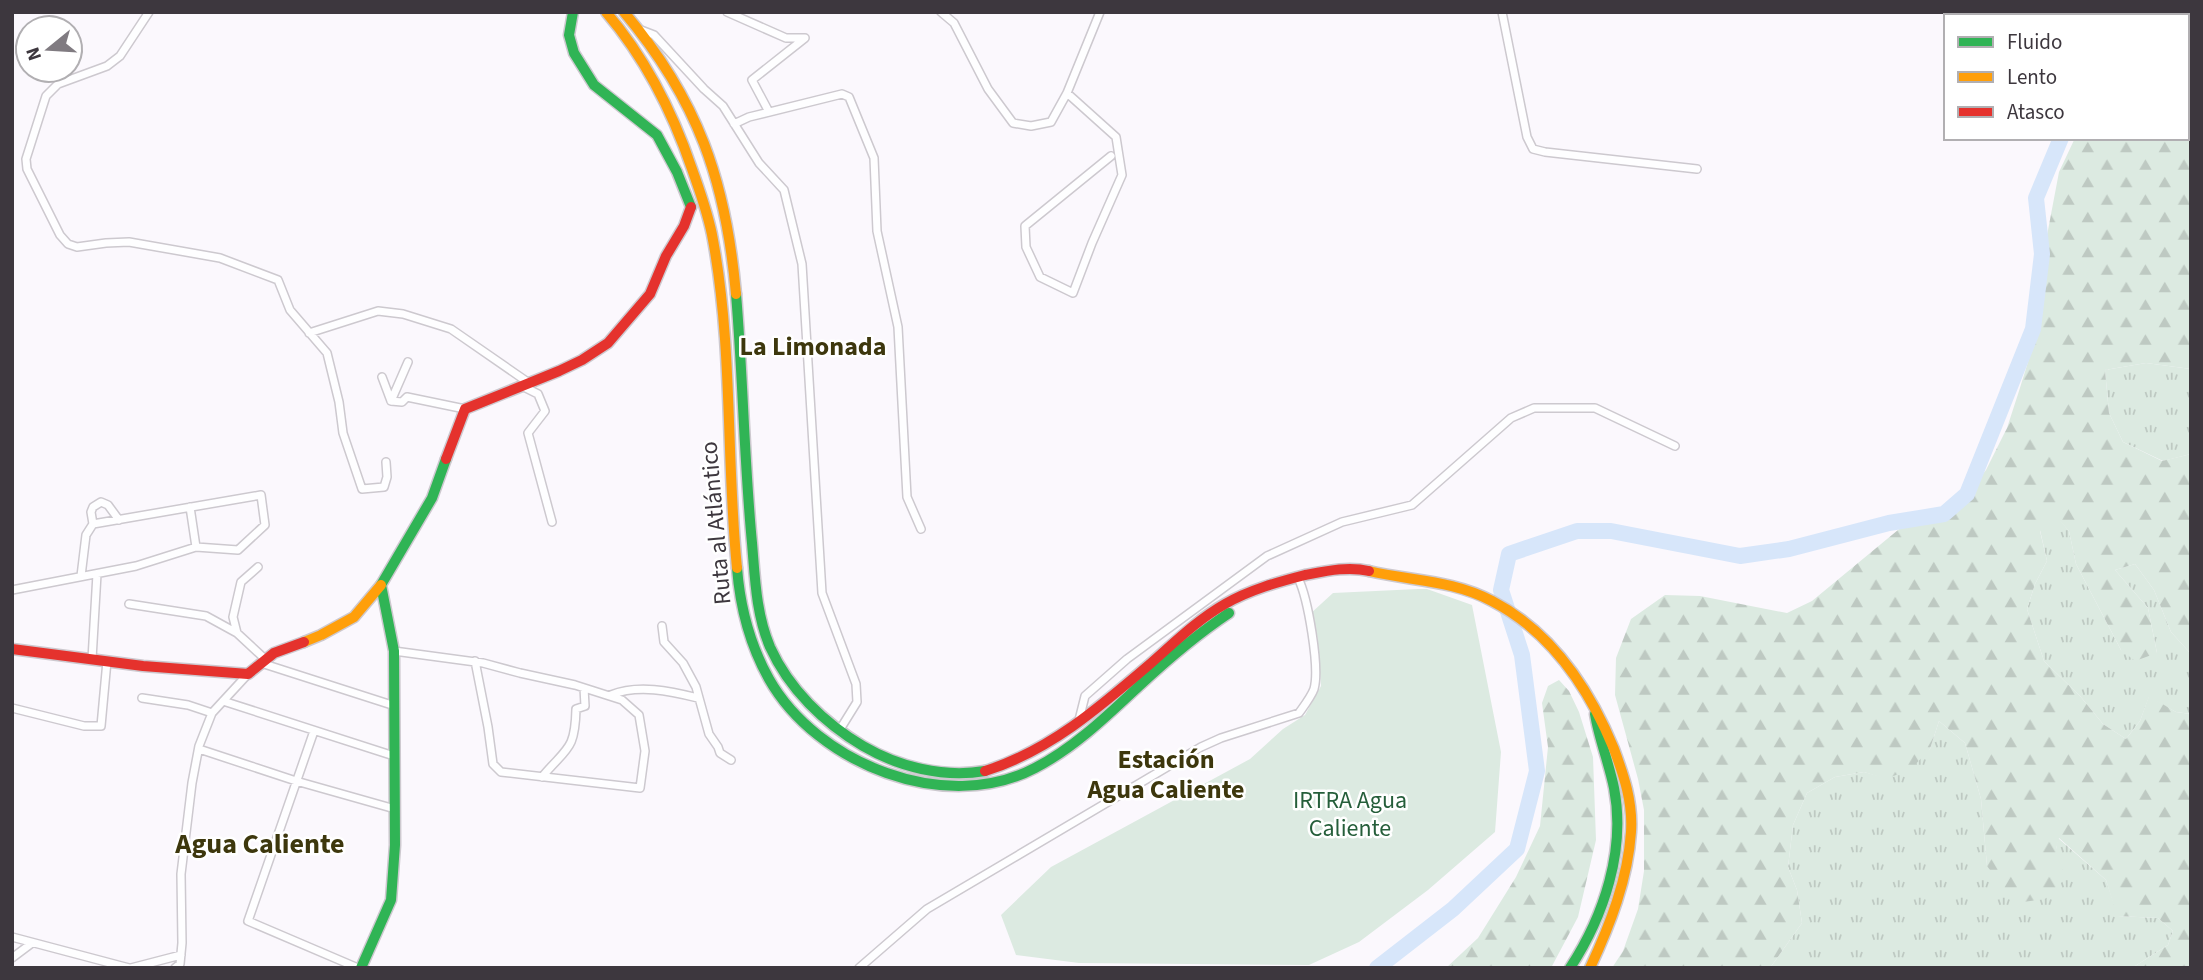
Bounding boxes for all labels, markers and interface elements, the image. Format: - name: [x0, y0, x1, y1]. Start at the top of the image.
- north arrow: [14, 14, 84, 84]
- legend: [1944, 14, 2189, 140]
- text: Fluido: [2007, 27, 2062, 57]
- text: N: [19, 44, 49, 64]
- text: Lento: [2007, 62, 2057, 92]
- text: Atasco: [2007, 97, 2065, 127]
- district label: La Limonada: [740, 328, 886, 365]
- street label: Ruta al Atlántico: [691, 440, 741, 606]
- district label: Estación Agua Caliente: [1086, 741, 1245, 808]
- park label: IRTRA Agua Caliente: [1293, 783, 1407, 846]
- district label: Agua Caliente: [174, 824, 345, 864]

